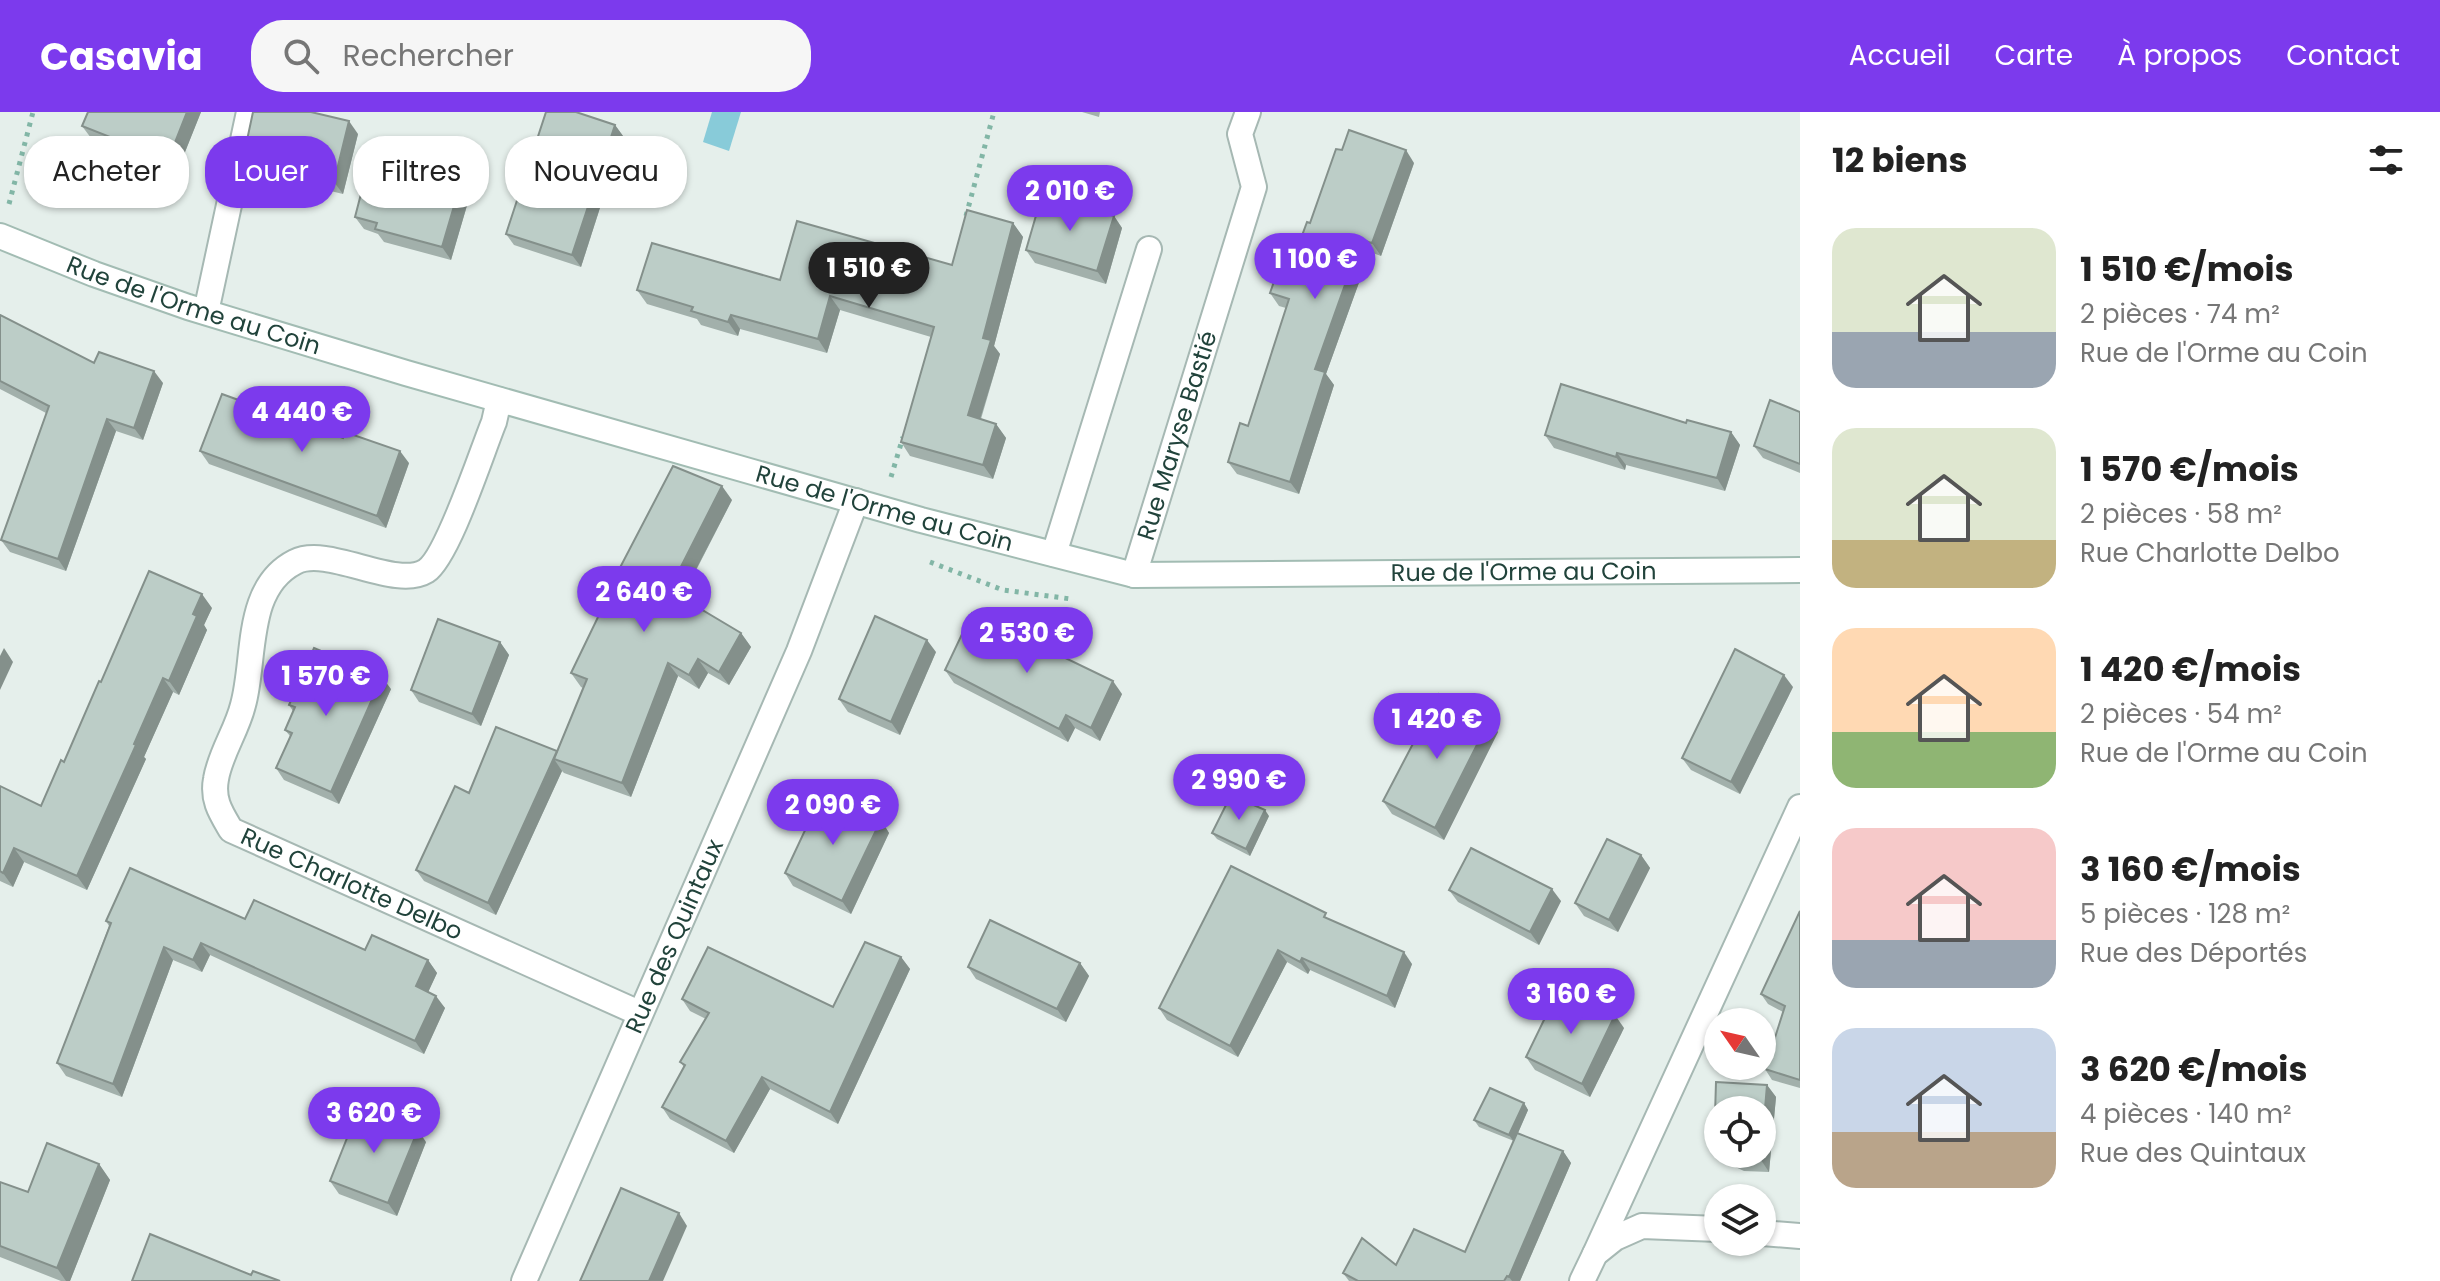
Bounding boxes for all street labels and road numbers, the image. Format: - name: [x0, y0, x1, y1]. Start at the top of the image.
- street label: Rue de l'Orme au Coin: [62, 248, 325, 362]
- street label: Rue Maryse Bastié: [1129, 327, 1225, 544]
- street label: Rue de l'Orme au Coin: [752, 457, 1017, 559]
- street label: Rue de l'Orme au Coin: [1391, 554, 1657, 589]
- street label: Rue Charlotte Delbo: [236, 820, 468, 948]
- street label: Rue des Quintaux: [617, 833, 731, 1038]

